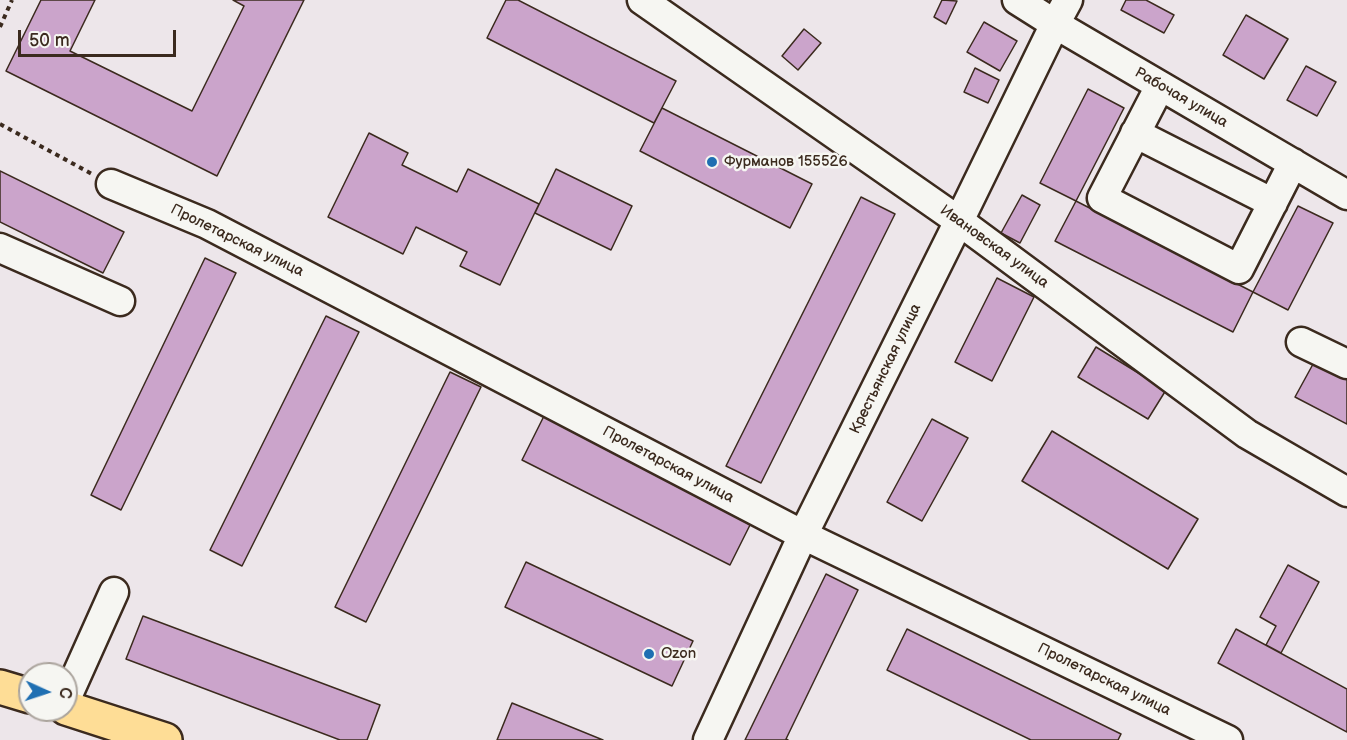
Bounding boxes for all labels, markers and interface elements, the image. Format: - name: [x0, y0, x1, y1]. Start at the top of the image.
- scale bar: [21, 18, 178, 56]
- text: 50 m: [29, 30, 70, 51]
- street label: Рабочая улица: [1131, 64, 1231, 132]
- place label: Фурманов 155526: [724, 153, 848, 171]
- marker: Фурманов 155526: [705, 155, 719, 169]
- street label: Пролетарская улица: [167, 201, 307, 281]
- street label: Ивановская улица: [936, 202, 1052, 292]
- street label: Крестьянская улица: [847, 301, 925, 437]
- street label: Пролетарская улица: [599, 423, 737, 507]
- street label: Пролетарская улица: [1034, 640, 1174, 720]
- place label: Ozon: [661, 645, 696, 663]
- marker: Ozon: [642, 647, 656, 661]
- north arrow: [18, 662, 78, 722]
- text: С: [55, 687, 74, 699]

